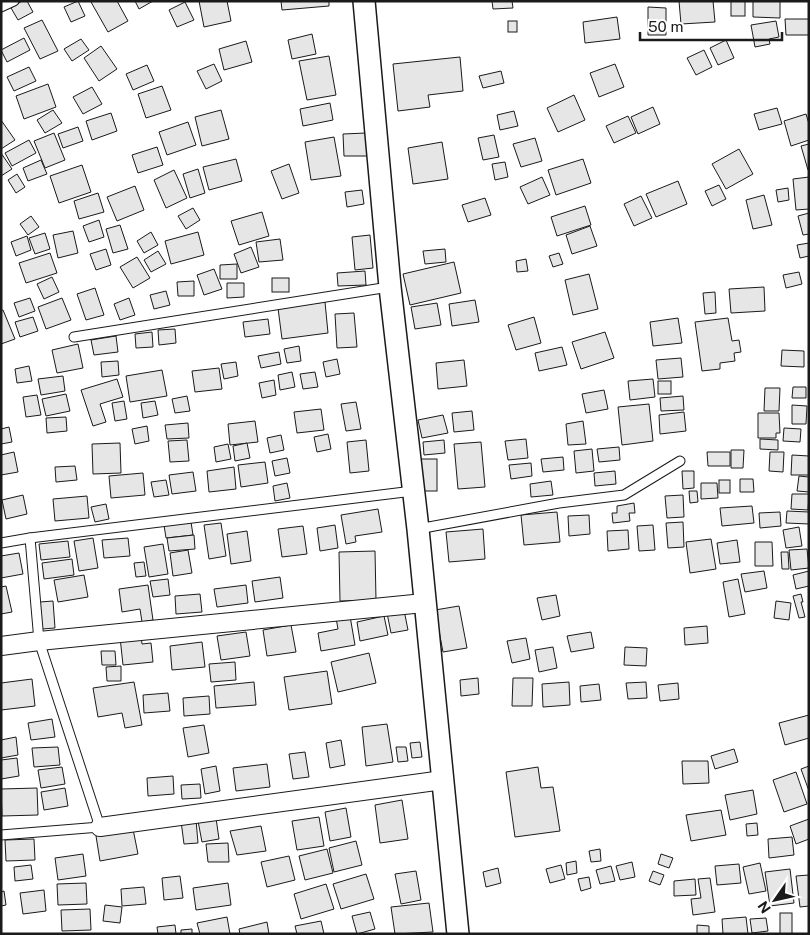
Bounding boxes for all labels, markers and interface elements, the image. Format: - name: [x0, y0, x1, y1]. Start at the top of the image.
- scale bar: [640, 10, 782, 42]
- text: 50 m: [648, 18, 683, 35]
- north arrow: [750, 875, 800, 925]
- text: N: [755, 898, 774, 916]

